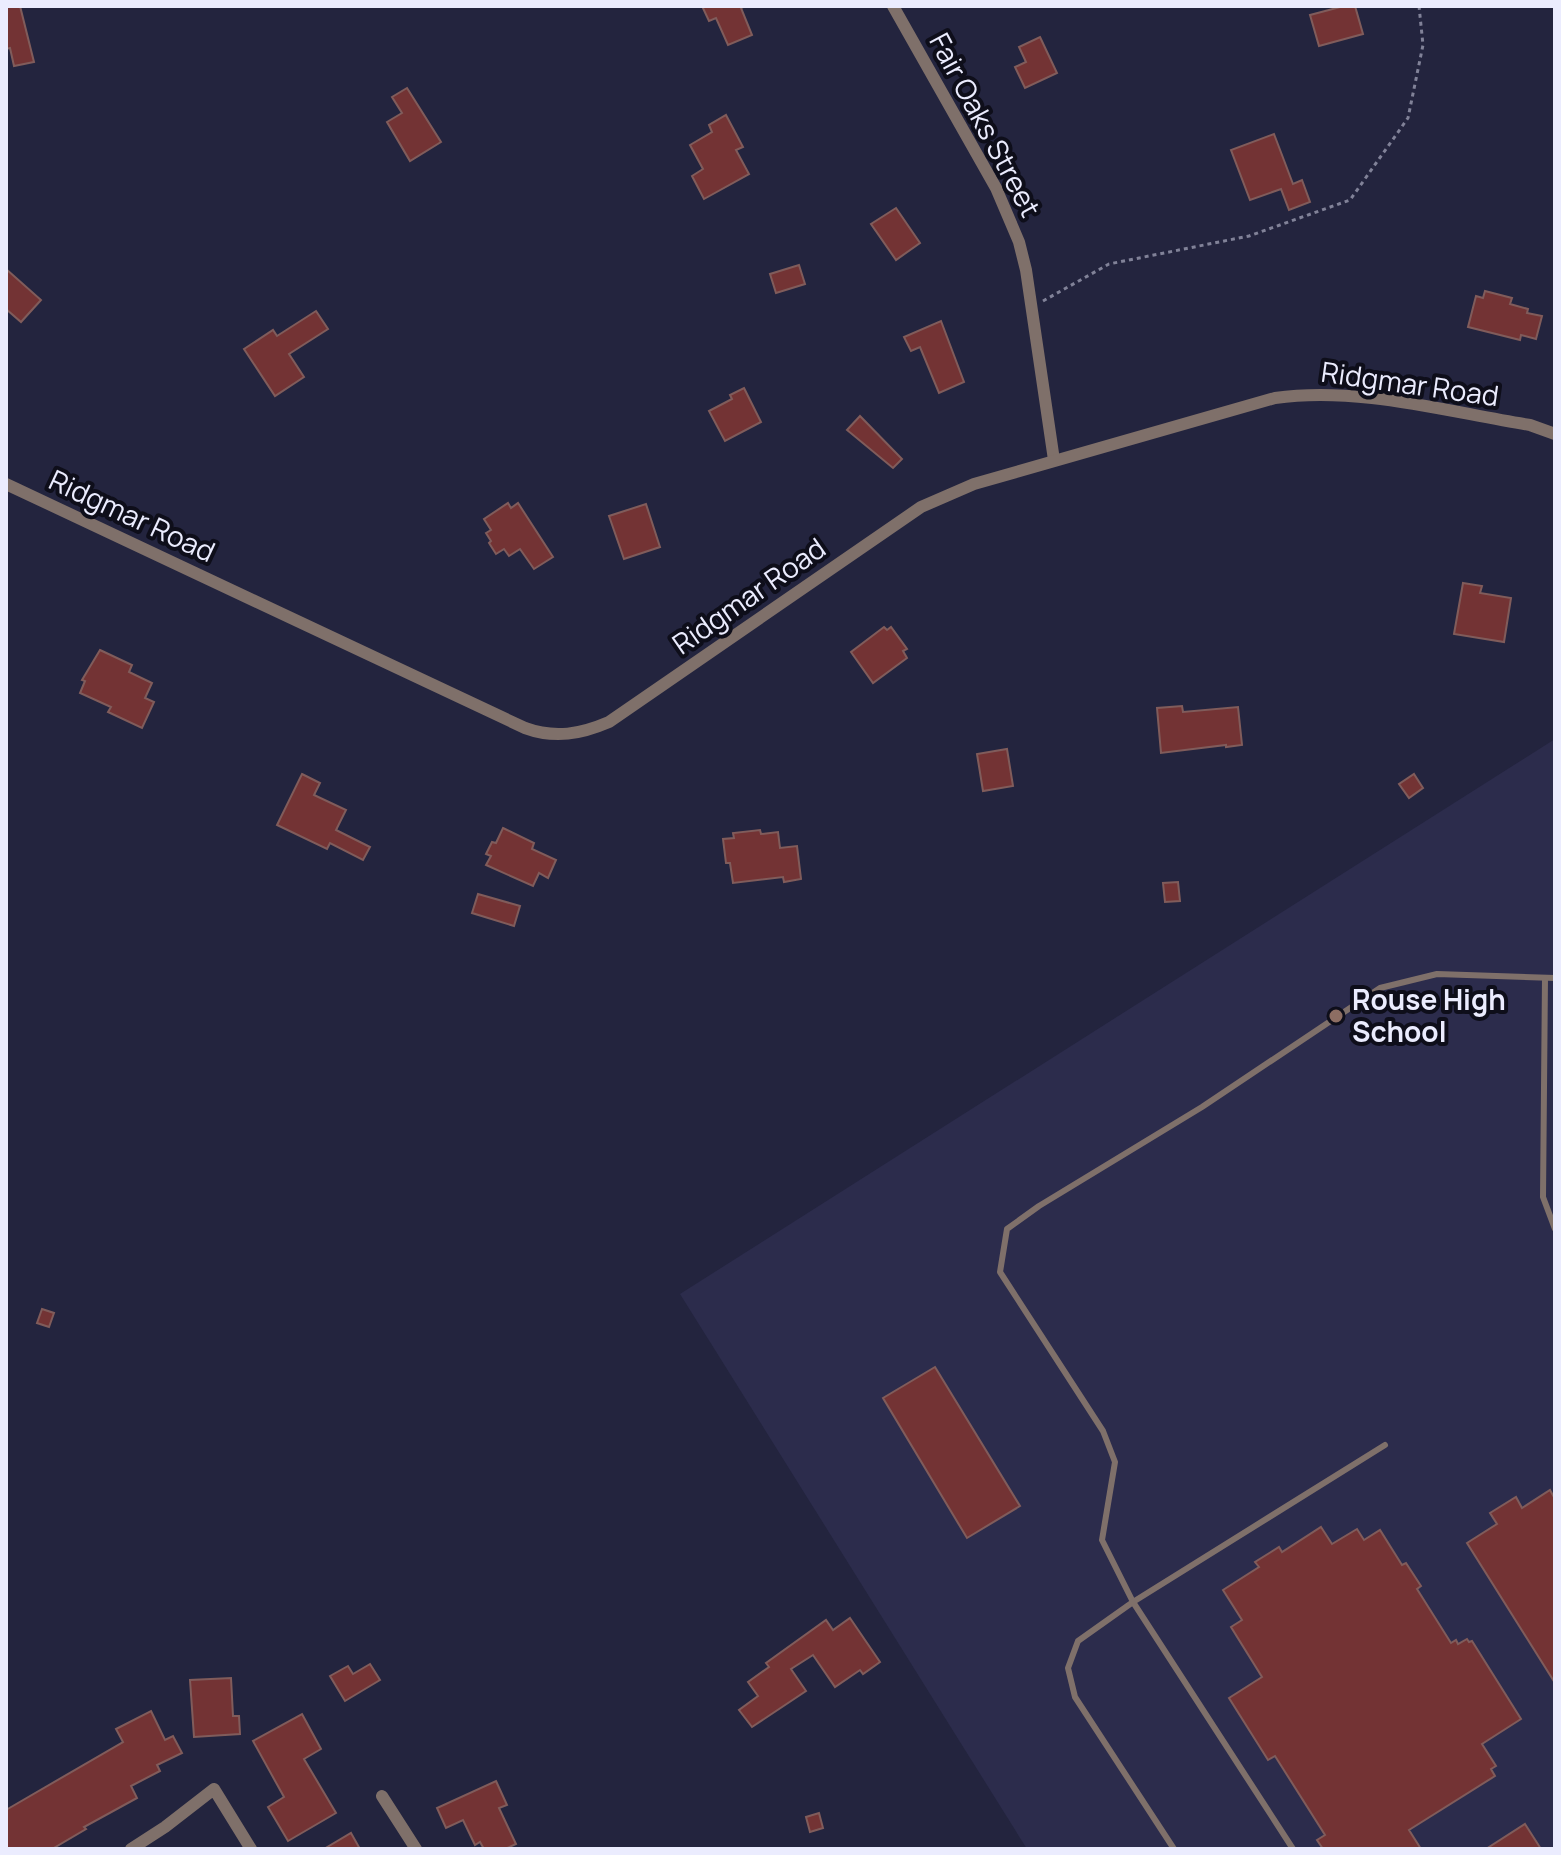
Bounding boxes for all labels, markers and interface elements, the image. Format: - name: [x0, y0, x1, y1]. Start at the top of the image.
- street label: Fair Oaks Street: [921, 26, 1050, 223]
- street label: Ridgmar Road: [1319, 352, 1501, 414]
- street label: Ridgmar Road: [43, 460, 221, 570]
- street label: Ridgmar Road: [664, 528, 833, 662]
- place label: Rouse High School: [1352, 980, 1506, 1050]
- marker: Rouse High School: [1327, 1007, 1345, 1025]

